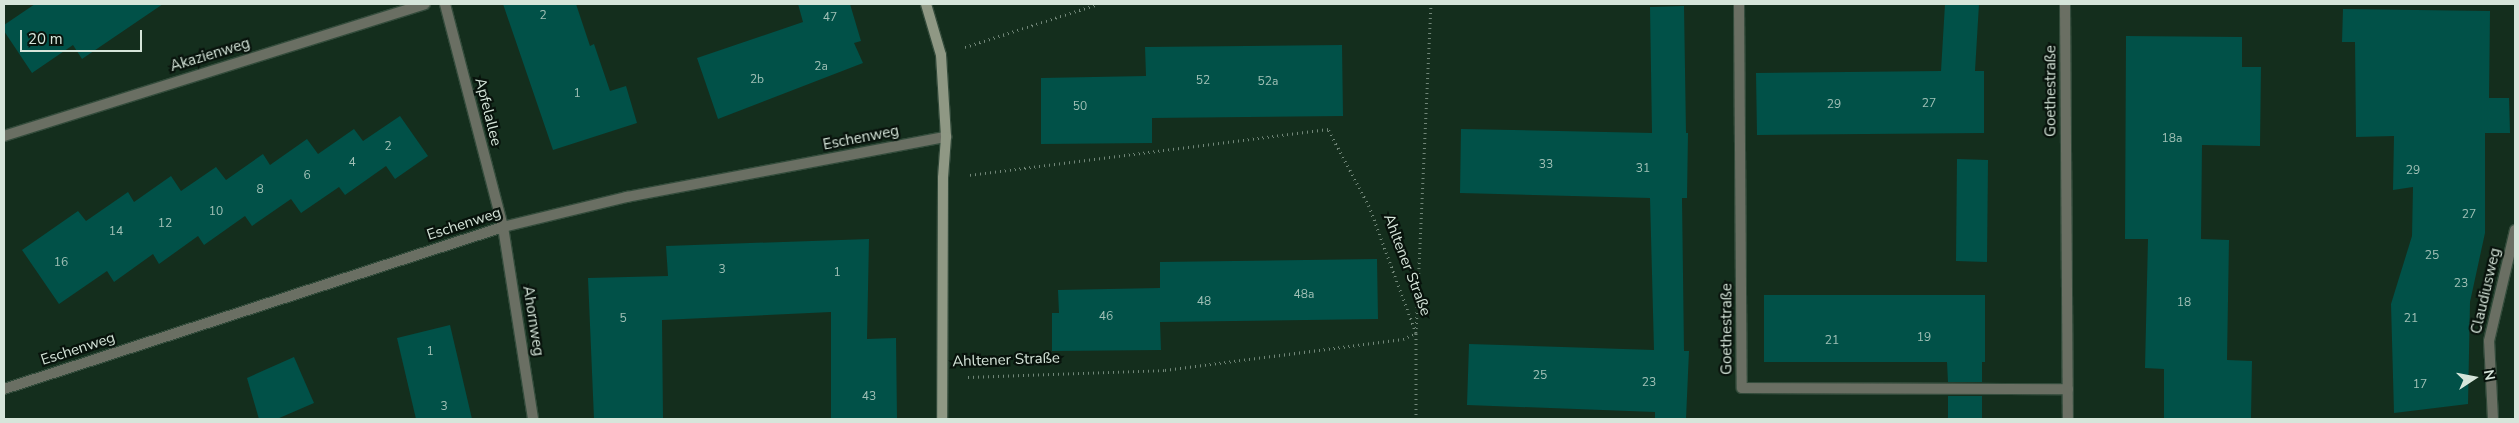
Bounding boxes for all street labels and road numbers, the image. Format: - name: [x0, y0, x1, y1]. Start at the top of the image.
- street label: Akazienweg: [168, 34, 252, 76]
- street label: Goethestraße: [2042, 45, 2060, 137]
- street label: Apfelallee: [471, 76, 505, 148]
- street label: Eschenweg: [821, 122, 901, 154]
- street label: Eschenweg: [425, 204, 503, 244]
- street label: Ahltener Straße: [1379, 212, 1435, 318]
- street label: Claudiusweg: [2467, 246, 2505, 336]
- street label: Goethestraße: [1718, 283, 1736, 375]
- street label: Ahornweg: [519, 285, 547, 357]
- street label: Eschenweg: [39, 329, 117, 369]
- street label: Ahltener Straße: [952, 349, 1060, 371]

